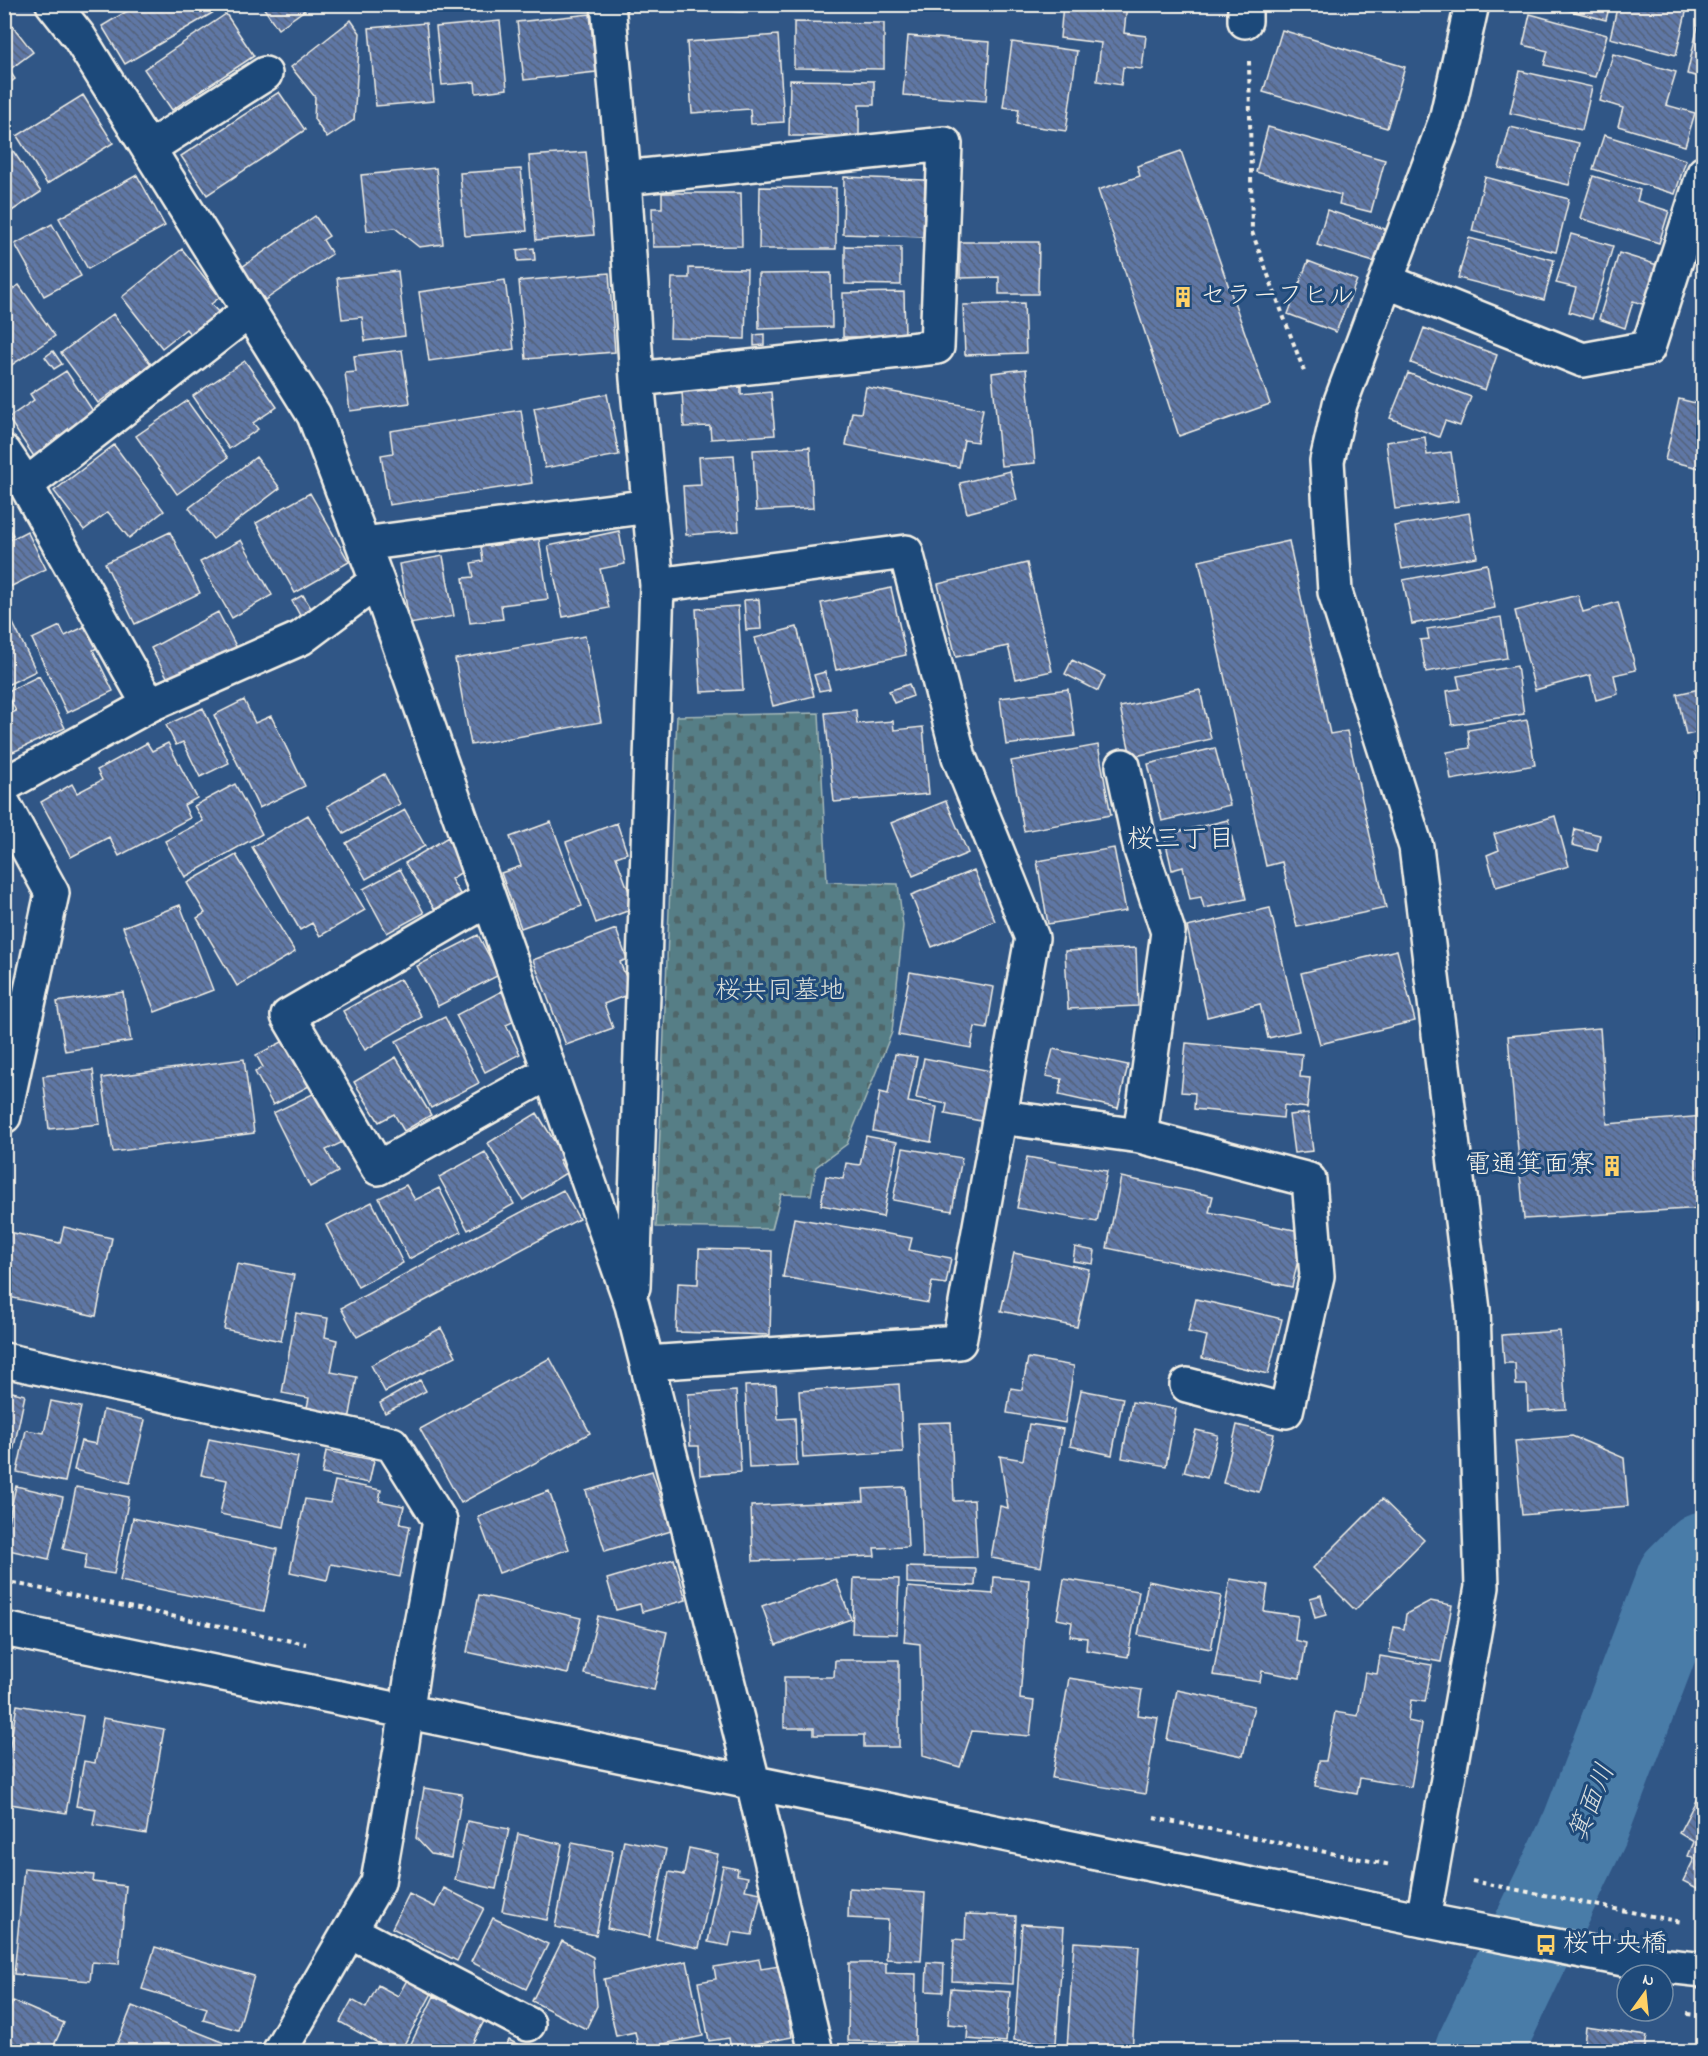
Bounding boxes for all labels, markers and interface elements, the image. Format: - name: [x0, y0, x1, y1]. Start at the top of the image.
- place label: セラーフヒル: [1200, 278, 1354, 316]
- building icon: セラーフヒル: [1171, 285, 1195, 309]
- district label: 桜三丁目: [1127, 821, 1235, 860]
- park label: 桜共同墓地: [715, 973, 845, 1011]
- place label: 電通箕面寮: [1465, 1147, 1595, 1185]
- building icon: 電通箕面寮: [1600, 1154, 1624, 1178]
- water label: 箕面川: [1560, 1758, 1626, 1848]
- place label: 桜中央橋: [1563, 1926, 1667, 1964]
- bus stop icon: 桜中央橋: [1534, 1933, 1558, 1957]
- north arrow: [1615, 1963, 1675, 2023]
- text: N: [1640, 1967, 1657, 1993]

